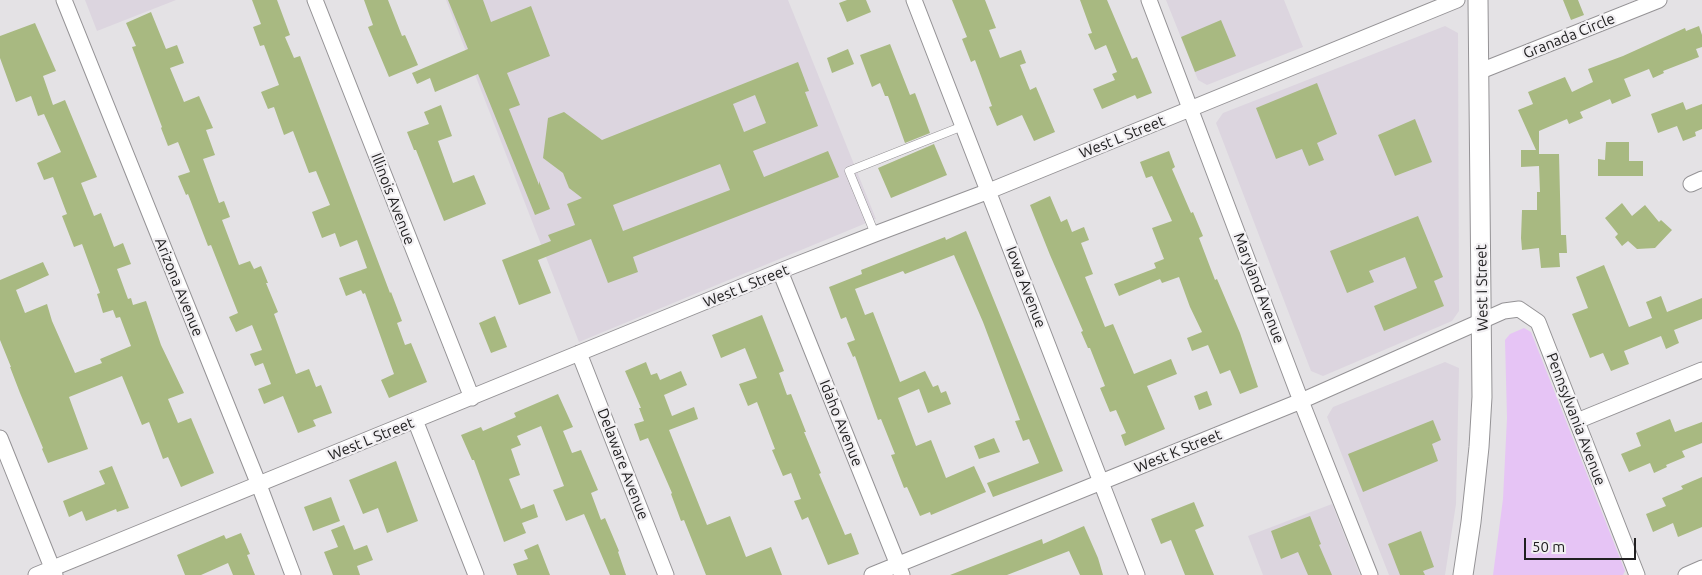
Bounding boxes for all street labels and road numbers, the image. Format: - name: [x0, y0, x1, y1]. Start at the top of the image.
- street label: Granada Circle: [1521, 9, 1617, 63]
- street label: West L Street: [1077, 112, 1167, 162]
- street label: Illinois Avenue: [367, 151, 419, 247]
- street label: Maryland Avenue: [1230, 230, 1288, 346]
- street label: Arizona Avenue: [151, 235, 207, 339]
- street label: Iowa Avenue: [1002, 244, 1050, 330]
- street label: West I Street: [1472, 244, 1492, 332]
- street label: West L Street: [701, 261, 791, 311]
- street label: Pennsylvania Avenue: [1542, 350, 1610, 488]
- street label: Idaho Avenue: [815, 377, 867, 469]
- street label: Delaware Avenue: [593, 406, 653, 522]
- street label: West L Street: [326, 414, 416, 464]
- street label: West K Street: [1132, 425, 1224, 477]

